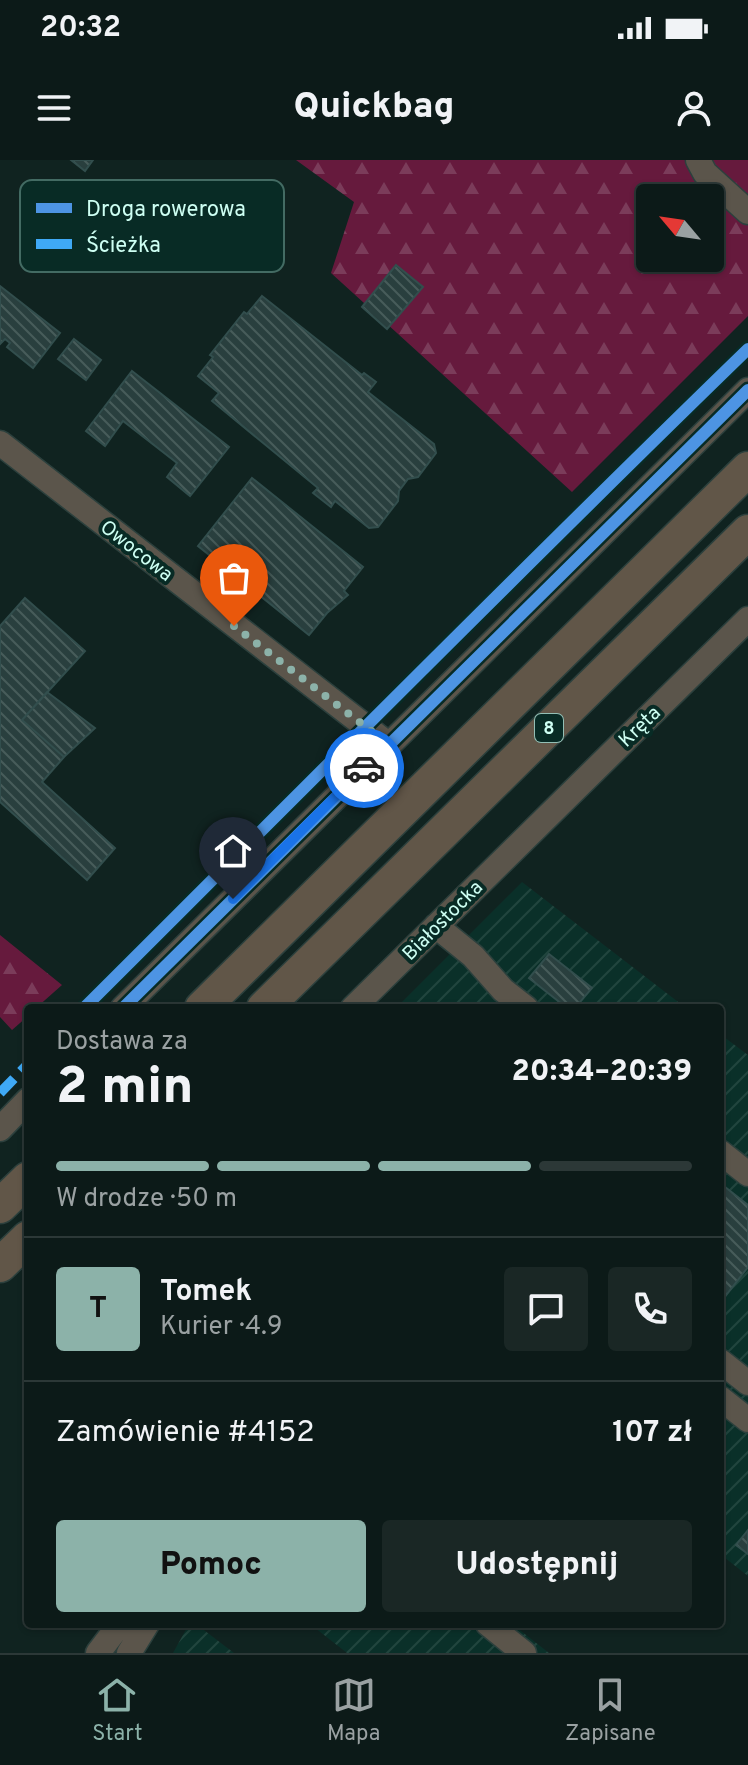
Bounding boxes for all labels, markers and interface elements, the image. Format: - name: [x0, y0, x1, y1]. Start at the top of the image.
- text: 20:32: [40, 10, 121, 47]
- text: Quickbag: [294, 85, 455, 131]
- icon: menu: [32, 86, 76, 130]
- icon: person: [672, 86, 716, 130]
- legend: [20, 180, 284, 272]
- north arrow: [636, 184, 724, 272]
- map controls: [636, 184, 724, 272]
- text: Droga rowerowa: [86, 197, 246, 224]
- text: Ścieżka: [86, 230, 161, 260]
- street label: Owocowa: [94, 515, 178, 588]
- pin: [200, 544, 268, 626]
- icon: bag: [212, 556, 256, 600]
- street label: Kręta: [614, 701, 667, 754]
- road number: 8: [535, 714, 563, 742]
- courier: [324, 728, 404, 808]
- icon: car: [342, 746, 386, 790]
- pin: [199, 817, 267, 899]
- icon: home: [211, 829, 255, 873]
- street label: Białostocka: [398, 876, 489, 967]
- text: Dostawa za: [56, 1026, 188, 1059]
- text: 20:34–20:39: [511, 1054, 692, 1091]
- text: 2 min: [56, 1056, 194, 1122]
- text: W drodze · 50 m: [56, 1183, 237, 1216]
- button: chat: [504, 1267, 588, 1351]
- button: phone: [608, 1267, 692, 1351]
- text: Tomek: [160, 1274, 252, 1311]
- text: T: [89, 1291, 107, 1328]
- text: Kurier · 4.9: [160, 1311, 283, 1344]
- text: Zamówienie #4152: [56, 1415, 315, 1452]
- text: 107 zł: [612, 1415, 692, 1452]
- button: Pomoc: [56, 1520, 366, 1612]
- button: Udostępnij: [382, 1520, 692, 1612]
- tab: Start: [92, 1673, 142, 1748]
- tab: Mapa: [327, 1673, 380, 1748]
- tab: Zapisane: [565, 1673, 656, 1748]

